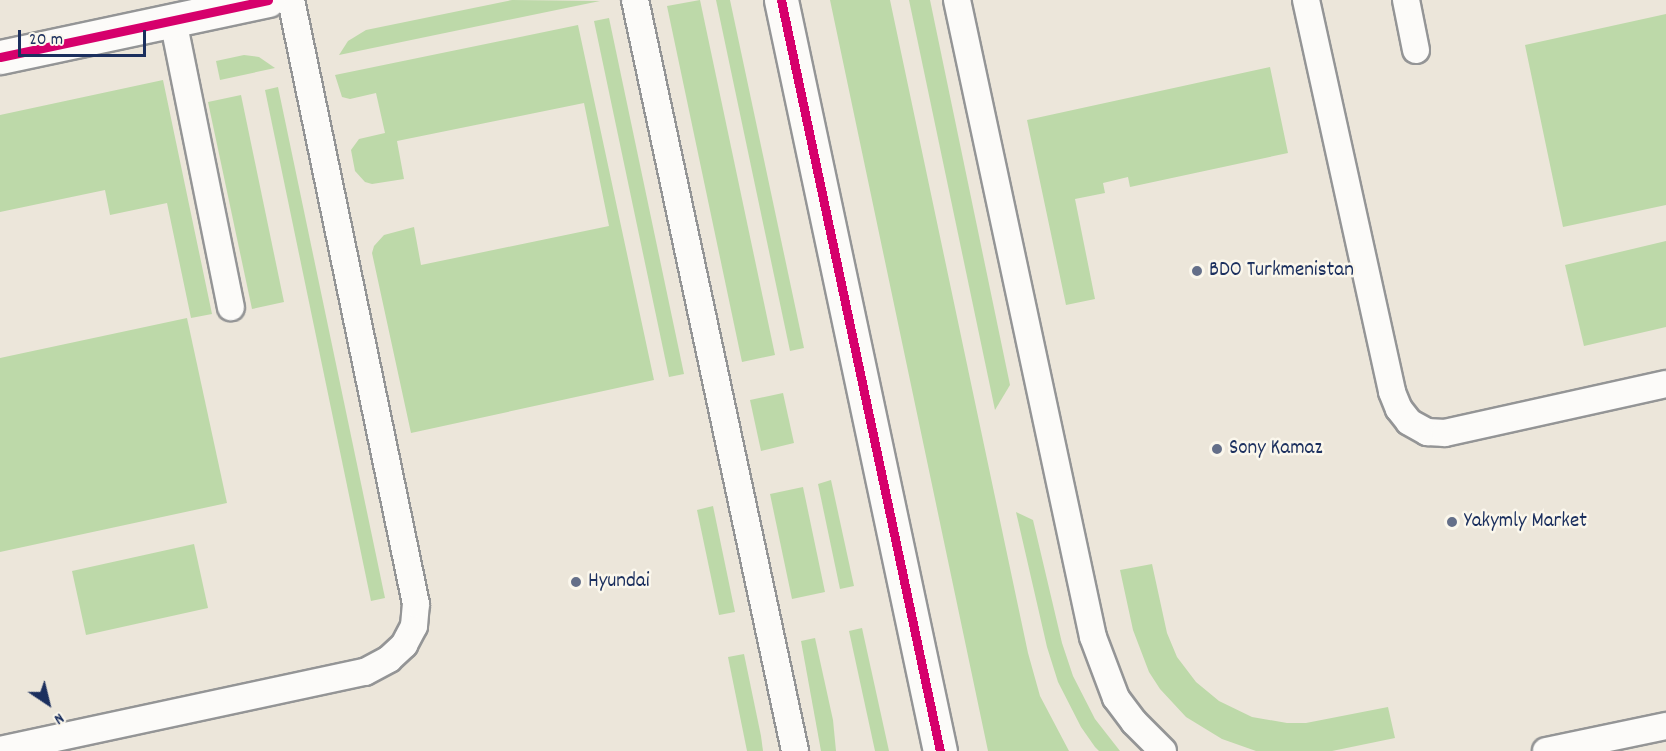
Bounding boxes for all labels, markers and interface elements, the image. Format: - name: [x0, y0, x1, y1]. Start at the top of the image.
- scale bar: [21, 18, 148, 56]
- text: 20 m: [29, 28, 63, 53]
- place label: BDO Turkmenistan: [1209, 258, 1354, 284]
- marker: BDO Turkmenistan: [1190, 264, 1204, 278]
- place label: Sony Kamaz: [1229, 436, 1322, 462]
- marker: Sony Kamaz: [1210, 442, 1224, 456]
- place label: Yakymly Market: [1464, 509, 1587, 535]
- marker: Yakymly Market: [1445, 515, 1459, 529]
- place label: Hyundai: [588, 569, 650, 595]
- marker: Hyundai: [569, 575, 583, 589]
- north arrow: [18, 673, 78, 733]
- text: N: [49, 706, 68, 730]

